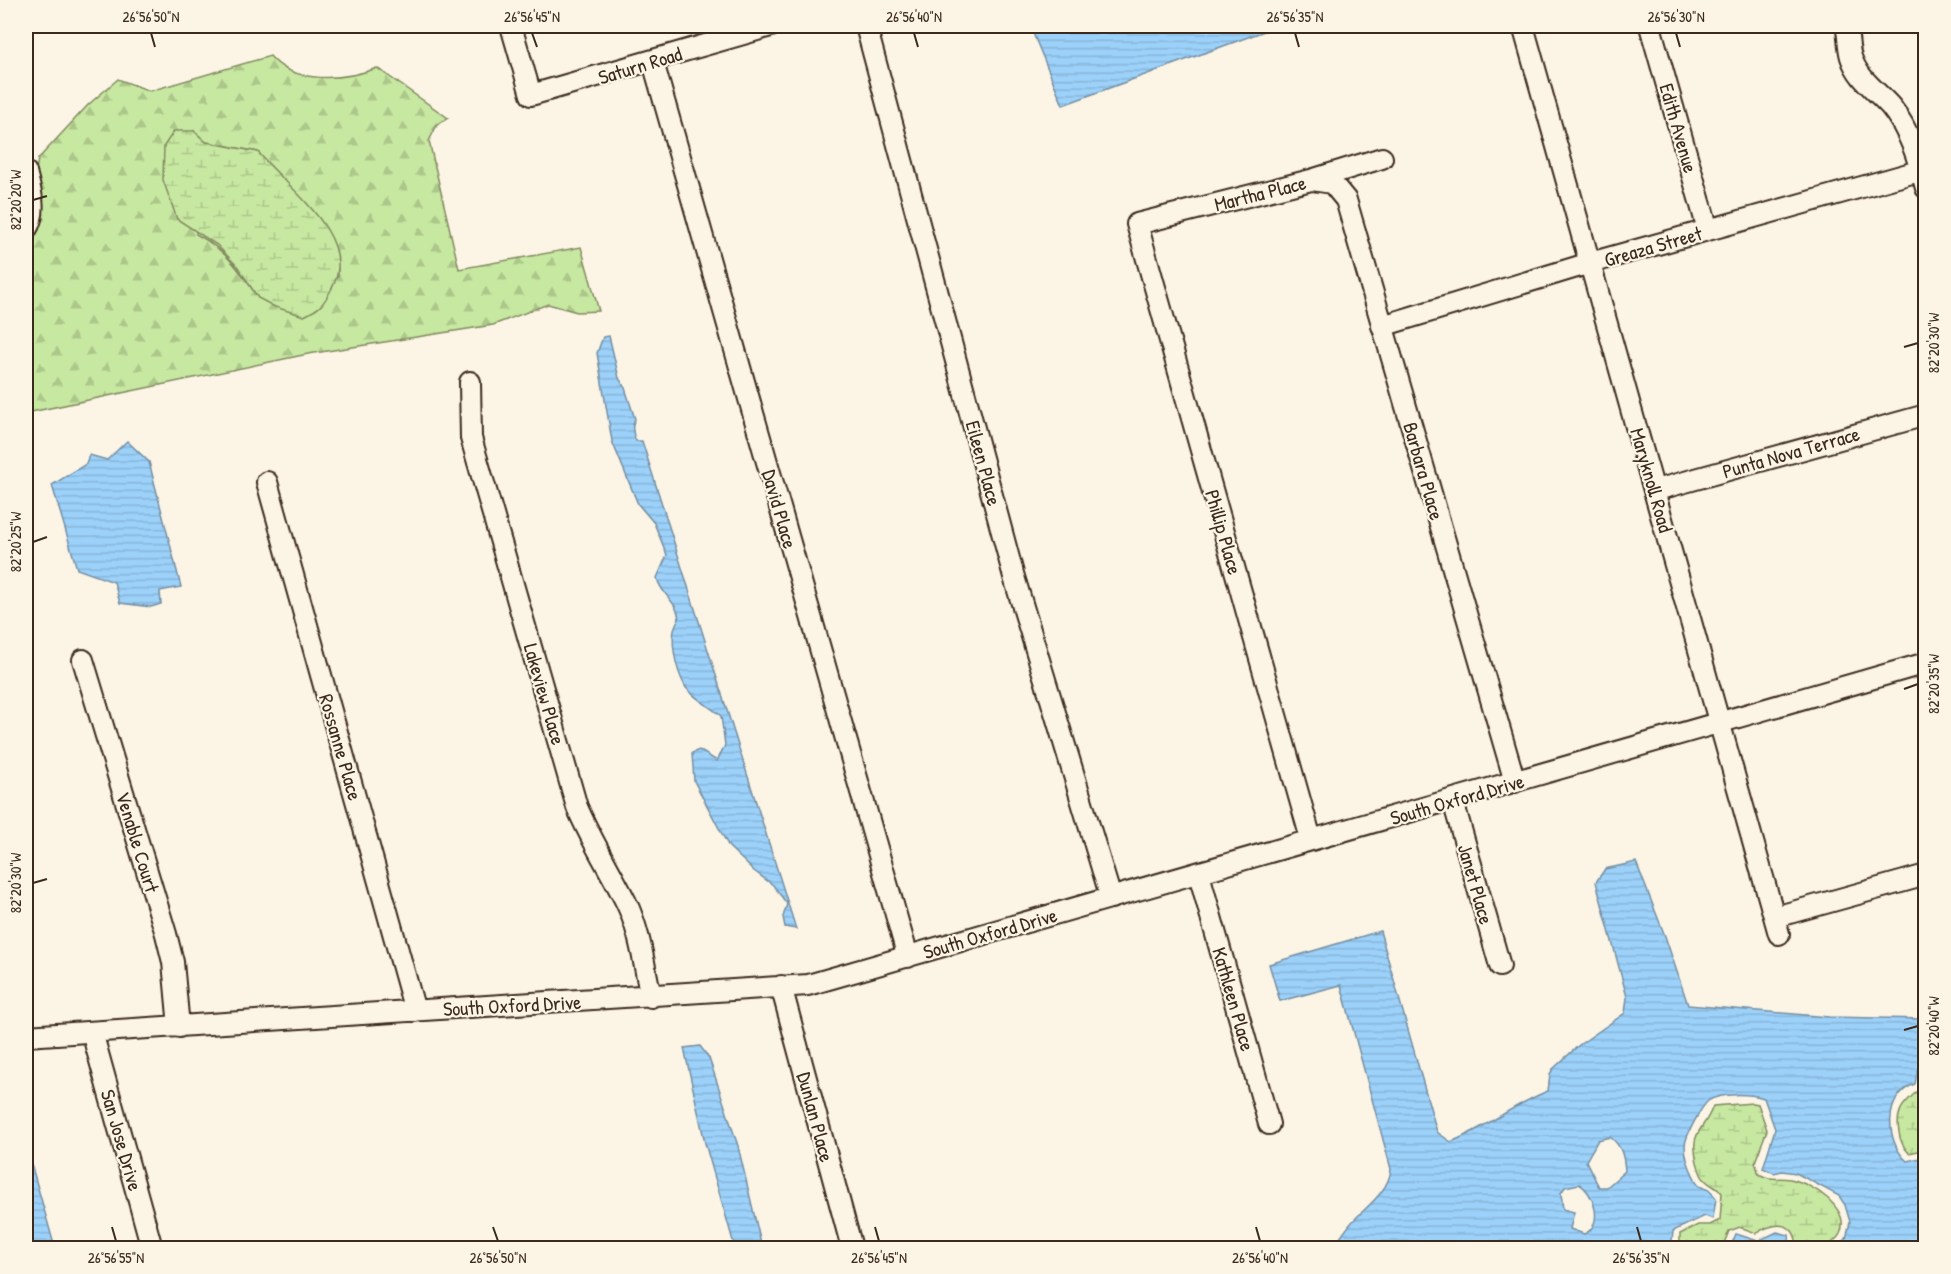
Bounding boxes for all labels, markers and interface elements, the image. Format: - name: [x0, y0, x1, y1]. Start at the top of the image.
- text: 26°56'50"N: [123, 6, 179, 27]
- text: 26°56'45"N: [504, 6, 560, 27]
- text: 26°56'40"N: [886, 6, 942, 27]
- text: 26°56'35"N: [1267, 6, 1323, 27]
- text: 26°56'30"N: [1647, 6, 1705, 27]
- street label: Saturn Road: [595, 39, 685, 90]
- street label: Edith Avenue: [1653, 80, 1705, 176]
- text: 82°20'20"W: [5, 169, 26, 230]
- street label: Martha Place: [1211, 169, 1309, 217]
- street label: Greaza Street: [1601, 219, 1706, 273]
- text: 82°20'30"W: [1923, 312, 1944, 373]
- street label: Eileen Place: [960, 418, 1008, 508]
- street label: Barbara Place: [1397, 419, 1451, 523]
- street label: Punta Nova Terrace: [1719, 420, 1863, 484]
- street label: Maryknoll Road: [1624, 425, 1680, 535]
- street label: David Place: [756, 466, 804, 552]
- street label: Phillip Place: [1199, 486, 1249, 578]
- text: 82°20'25"W: [5, 511, 26, 572]
- street label: Lakeview Place: [518, 640, 572, 748]
- text: 82°20'35"W: [1923, 653, 1944, 714]
- street label: Rossanne Place: [313, 691, 369, 803]
- street label: South Oxford Drive: [1387, 767, 1527, 831]
- street label: Venable Court: [110, 788, 166, 897]
- street label: Janet Place: [1452, 841, 1500, 927]
- text: 82°20'30"W: [5, 852, 26, 913]
- street label: South Oxford Drive: [920, 901, 1060, 965]
- street label: Kathleen Place: [1206, 944, 1262, 1054]
- street label: South Oxford Drive: [442, 988, 582, 1022]
- text: 82°20'40"W: [1923, 996, 1944, 1056]
- street label: Dunlan Place: [791, 1069, 841, 1165]
- street label: San Jose Drive: [95, 1086, 149, 1194]
- text: 26°56'55"N: [88, 1247, 144, 1268]
- text: 26°56'50"N: [470, 1247, 526, 1268]
- text: 26°56'45"N: [851, 1247, 907, 1268]
- text: 26°56'40"N: [1232, 1247, 1288, 1268]
- text: 26°56'35"N: [1613, 1247, 1669, 1268]

